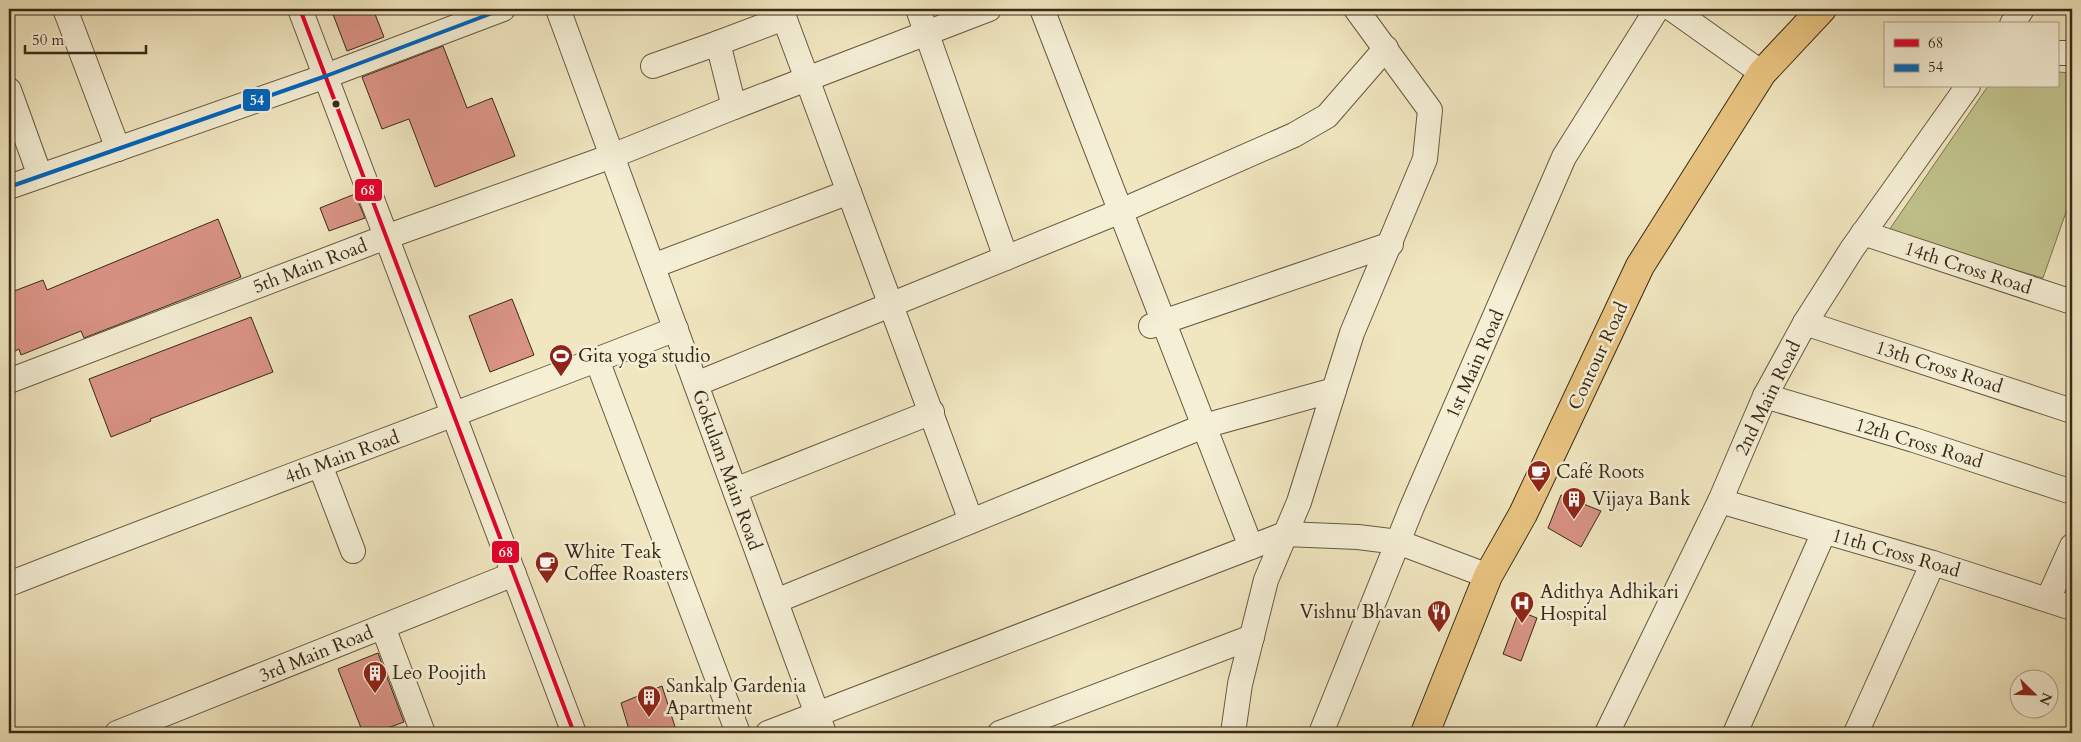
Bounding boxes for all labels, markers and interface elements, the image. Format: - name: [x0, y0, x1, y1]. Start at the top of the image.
- scale bar: [25, 22, 146, 54]
- legend: [1884, 22, 2058, 88]
- text: 50 m: [32, 30, 64, 50]
- text: 68: [1928, 33, 1943, 53]
- text: 54: [1928, 57, 1944, 77]
- line badge: 54: [242, 88, 271, 112]
- text: 54: [250, 91, 264, 110]
- unlabelled marker: [331, 99, 341, 109]
- line badge: 68: [354, 178, 383, 202]
- text: 68: [361, 181, 375, 200]
- street label: 5th Main Road: [249, 232, 371, 300]
- street label: 14th Cross Road: [1901, 235, 2035, 301]
- street label: Contour Road: [1562, 298, 1634, 414]
- street label: 1st Main Road: [1439, 306, 1511, 422]
- street label: 13th Cross Road: [1872, 334, 2006, 400]
- street label: 2nd Main Road: [1729, 336, 1807, 460]
- sports icon: Gita yoga studio: [548, 343, 574, 377]
- place label: Gita yoga studio: [578, 343, 710, 369]
- street label: Gokulam Main Road: [686, 386, 768, 554]
- street label: 12th Cross Road: [1852, 411, 1986, 475]
- street label: 4th Main Road: [281, 424, 403, 490]
- cafe icon: Café Roots: [1526, 459, 1552, 493]
- place label: Café Roots: [1556, 459, 1644, 485]
- building icon: Vijaya Bank: [1561, 486, 1587, 520]
- place label: Vijaya Bank: [1592, 486, 1691, 512]
- street label: 11th Cross Road: [1829, 522, 1963, 584]
- place label: White Teak Coffee Roasters: [563, 539, 688, 587]
- line badge: 68: [491, 540, 520, 564]
- text: 68: [499, 543, 513, 562]
- cafe icon: White Teak Coffee Roasters: [534, 550, 560, 584]
- place label: Adithya Adhikari Hospital: [1540, 579, 1679, 627]
- hospital icon: Adithya Adhikari Hospital: [1509, 590, 1535, 624]
- place label: Vishnu Bhavan: [1299, 599, 1422, 625]
- restaurant icon: Vishnu Bhavan: [1426, 599, 1452, 633]
- street label: 3rd Main Road: [255, 619, 377, 689]
- building icon: Leo Poojith: [362, 660, 388, 694]
- place label: Leo Poojith: [392, 660, 487, 686]
- north arrow: [2008, 670, 2058, 720]
- place label: Sankalp Gardenia Apartment: [666, 673, 806, 721]
- building icon: Sankalp Gardenia Apartment: [636, 684, 662, 718]
- text: N: [2034, 690, 2057, 708]

